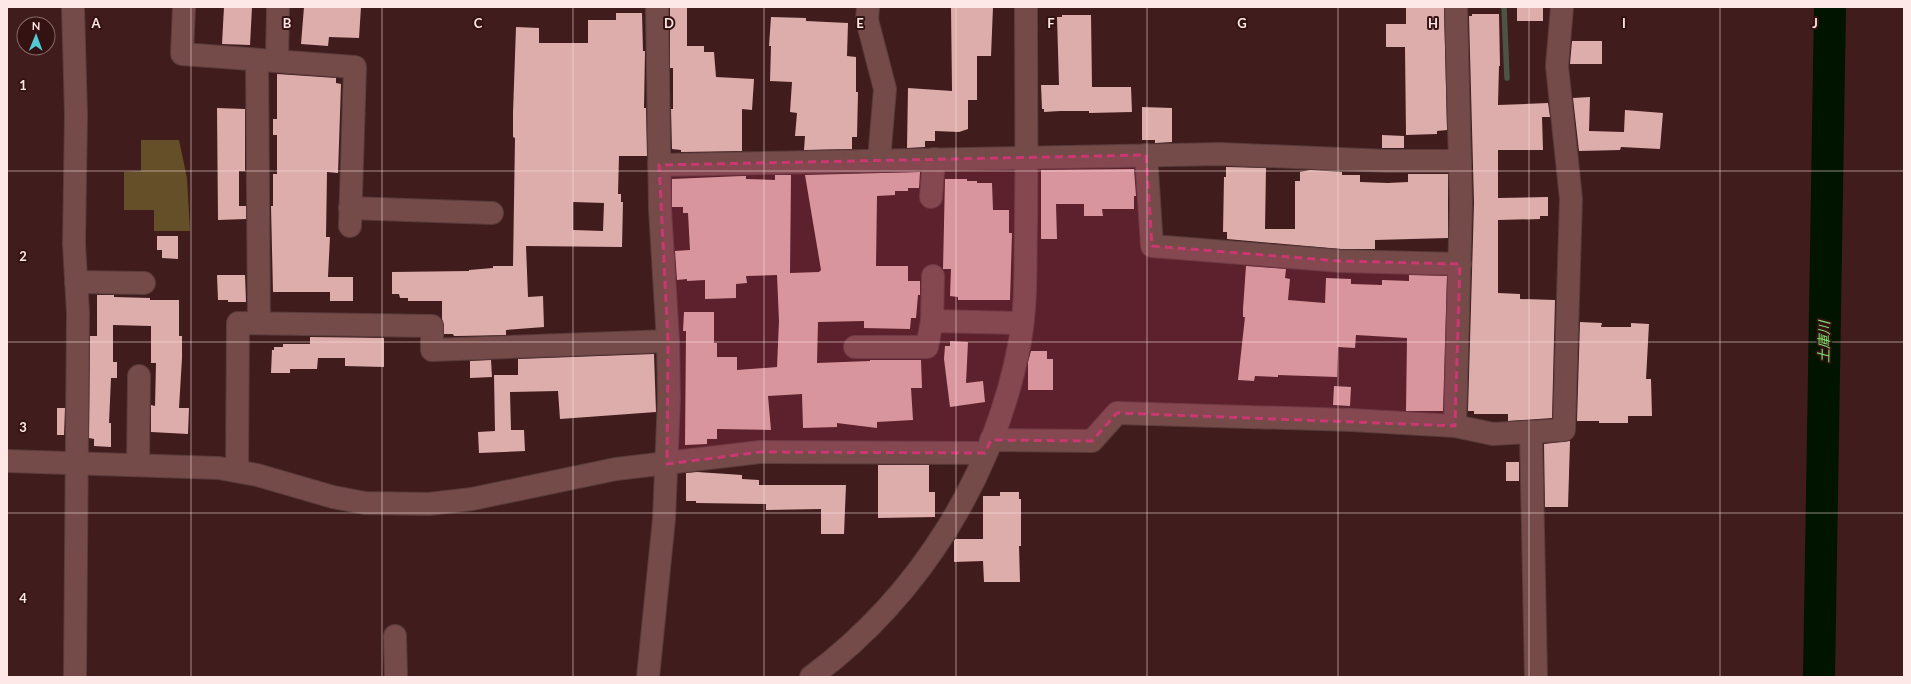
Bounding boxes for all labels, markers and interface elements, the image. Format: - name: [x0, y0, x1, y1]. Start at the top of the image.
- text: A: [90, 15, 101, 31]
- text: B: [283, 15, 292, 31]
- text: C: [474, 15, 483, 31]
- text: D: [664, 15, 674, 31]
- text: E: [856, 15, 864, 31]
- text: F: [1047, 15, 1055, 31]
- text: G: [1237, 15, 1247, 31]
- text: H: [1428, 15, 1438, 31]
- text: I: [1622, 15, 1626, 31]
- text: J: [1812, 15, 1818, 31]
- north arrow: [16, 16, 56, 56]
- text: N: [32, 19, 41, 32]
- text: 1: [19, 77, 27, 93]
- text: 2: [19, 248, 27, 264]
- water label: 土庫川: [1815, 319, 1832, 363]
- text: 3: [19, 419, 27, 435]
- text: 4: [19, 590, 27, 606]

